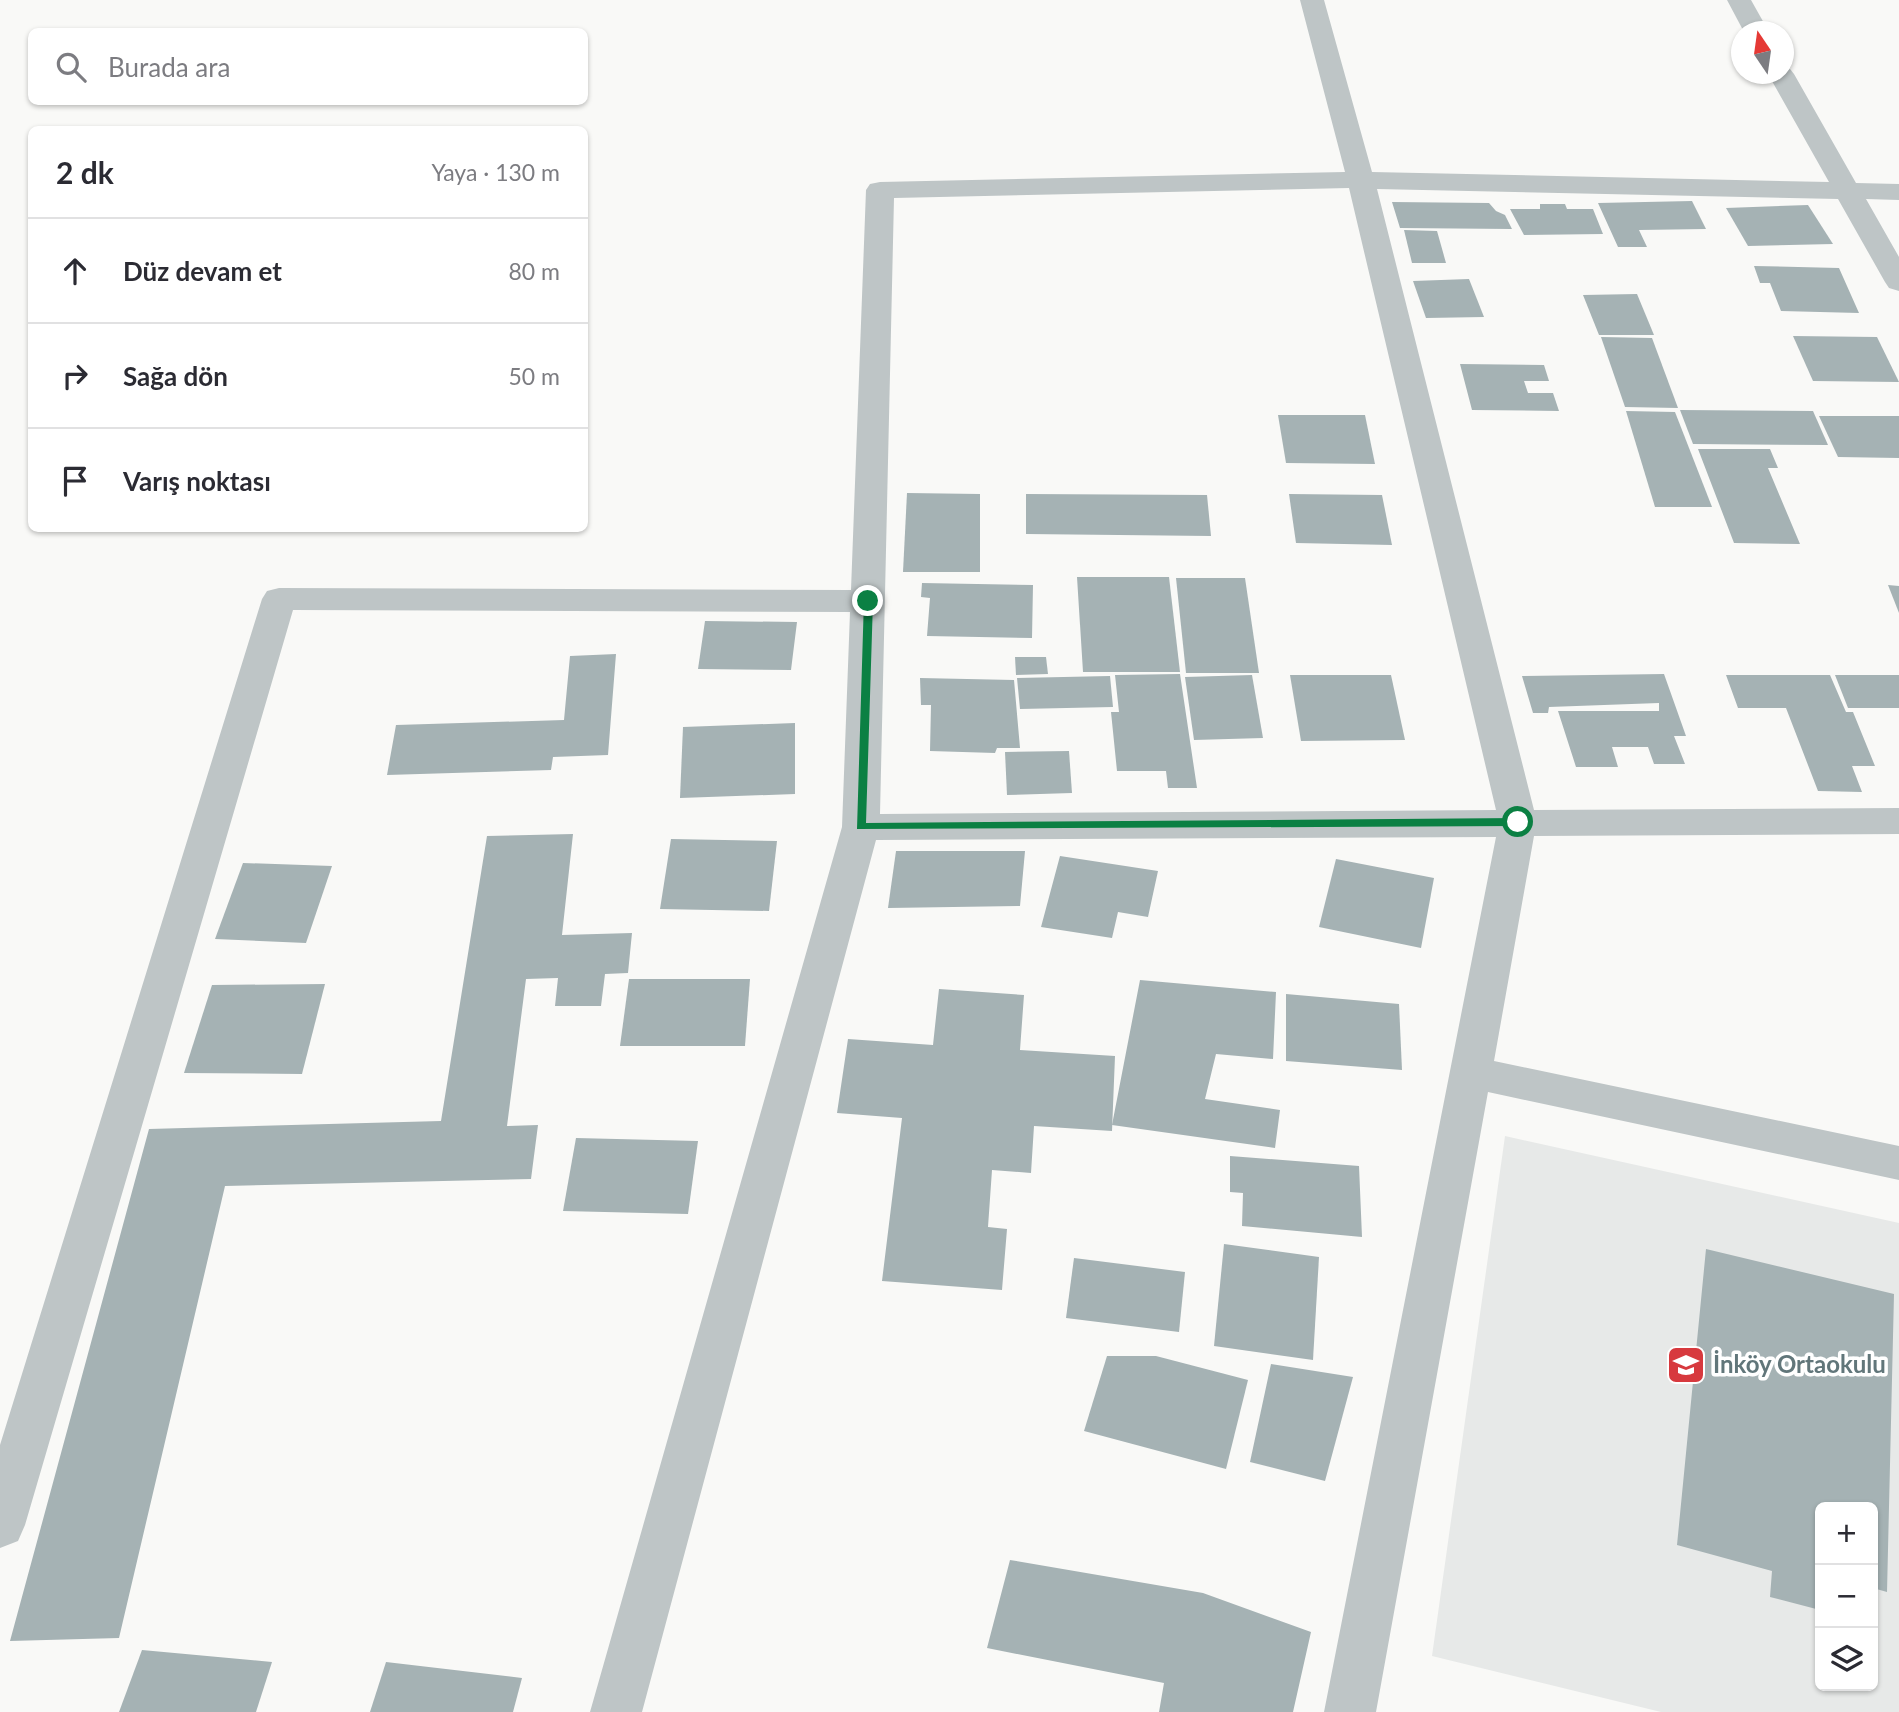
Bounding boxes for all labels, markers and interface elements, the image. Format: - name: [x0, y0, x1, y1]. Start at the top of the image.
- north arrow: [1731, 21, 1794, 84]
- search box: [28, 28, 588, 105]
- icon: search: [52, 48, 90, 86]
- text: Burada ara: [108, 51, 230, 83]
- text: 2 dk: [56, 154, 114, 190]
- text: Yaya · 130 m: [431, 158, 560, 186]
- icon: ahead: [56, 252, 94, 290]
- text: Düz devam et: [123, 255, 282, 287]
- text: 80 m: [509, 257, 560, 285]
- icon: right: [56, 357, 94, 395]
- text: Sağa dön: [123, 360, 228, 392]
- text: 50 m: [509, 362, 560, 390]
- icon: arrive: [56, 462, 94, 500]
- text: Varış noktası: [123, 465, 271, 497]
- route end: [852, 585, 883, 616]
- route start: [1502, 806, 1533, 837]
- school or university icon: İnköy Ortaokulu: [1665, 1344, 1707, 1386]
- place label: İnköy Ortaokulu: [1713, 1349, 1886, 1378]
- map controls: [1815, 1502, 1878, 1691]
- button: +: [1815, 1502, 1878, 1565]
- button: −: [1815, 1565, 1878, 1628]
- button: layers: [1815, 1628, 1878, 1691]

